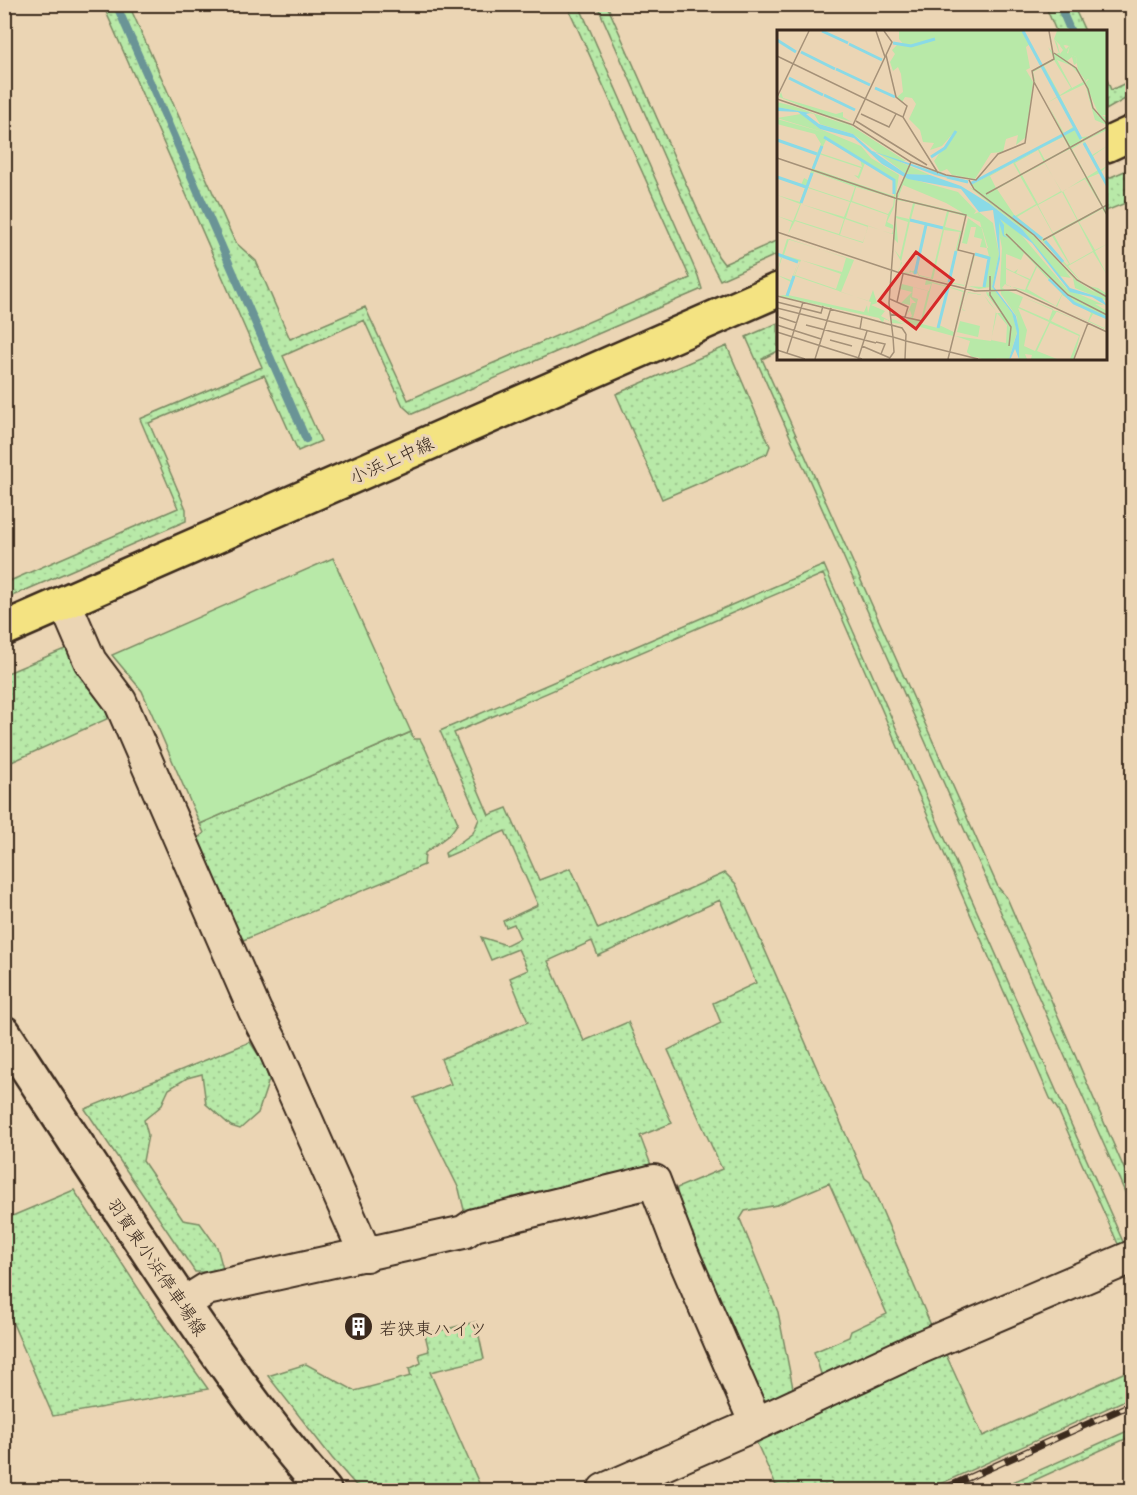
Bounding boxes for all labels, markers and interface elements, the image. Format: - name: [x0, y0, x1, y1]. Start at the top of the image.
- inset map: [777, 30, 1107, 360]
- street label: 小浜上中線: [344, 428, 438, 490]
- street label: 羽賀東小浜停車場線: [102, 1191, 214, 1341]
- building icon: 若狭東ハイツ: [342, 1311, 374, 1343]
- place label: 若狭東ハイツ: [379, 1314, 487, 1341]

